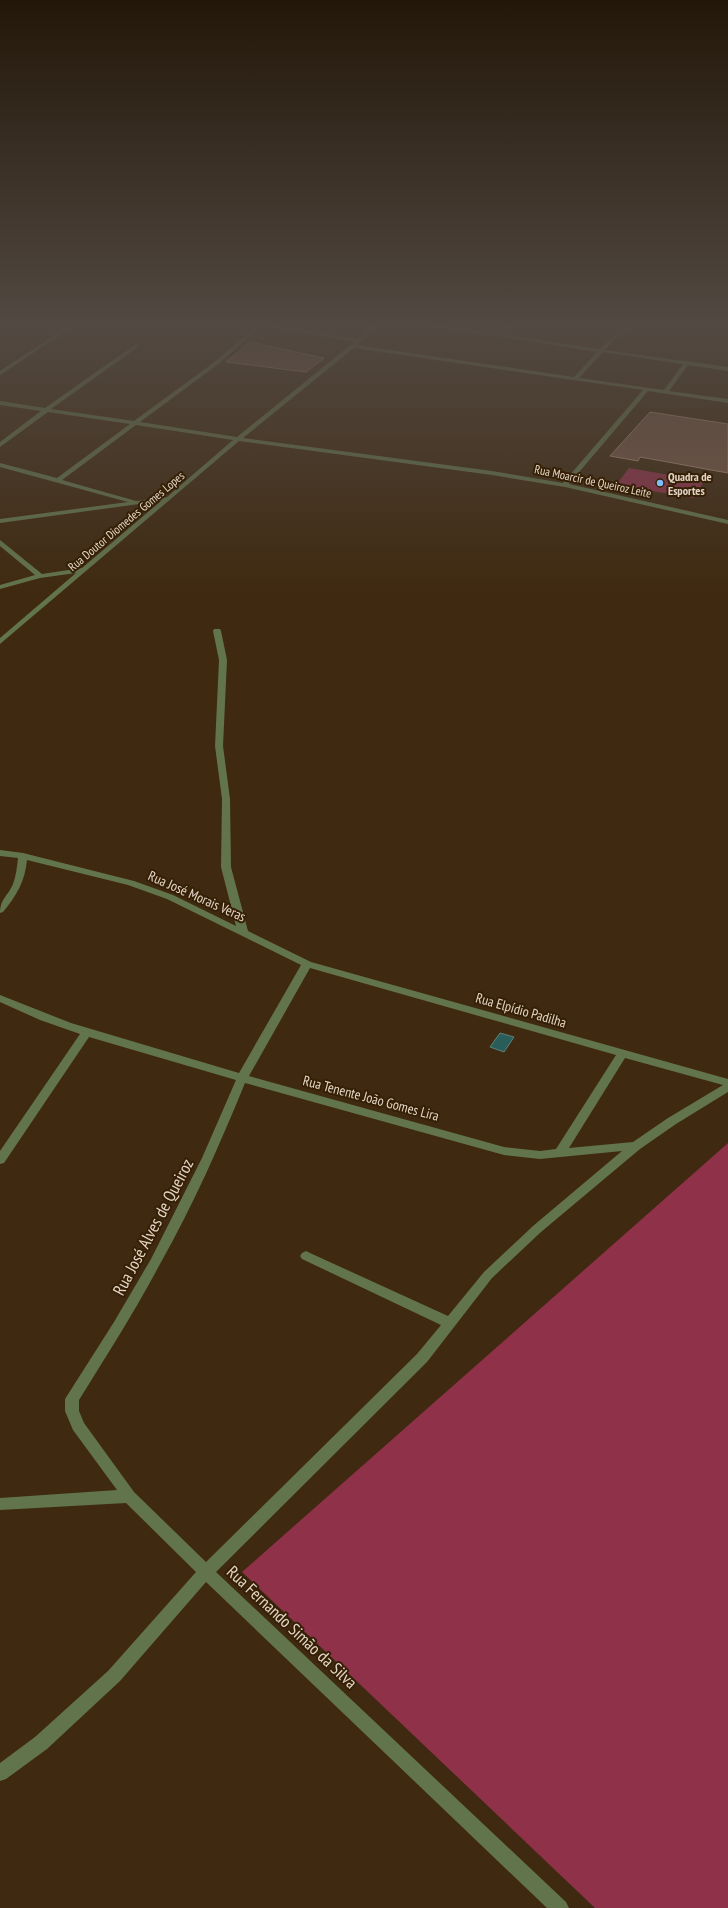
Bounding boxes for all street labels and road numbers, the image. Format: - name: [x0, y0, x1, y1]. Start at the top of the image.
- street label: Rua Moarcir de Queiroz Leite: [533, 461, 653, 501]
- street label: Rua Doutor Diomedes Gomes Lopes: [65, 468, 187, 574]
- street label: Rua José Morais Veras: [145, 866, 249, 926]
- street label: Rua Elpídio Padilha: [474, 988, 568, 1032]
- street label: Rua Tenente João Gomes Lira: [301, 1071, 441, 1125]
- street label: Rua José Alves de Queiroz: [108, 1155, 198, 1299]
- street label: Rua Fernando Simão da Silva: [222, 1561, 362, 1693]

